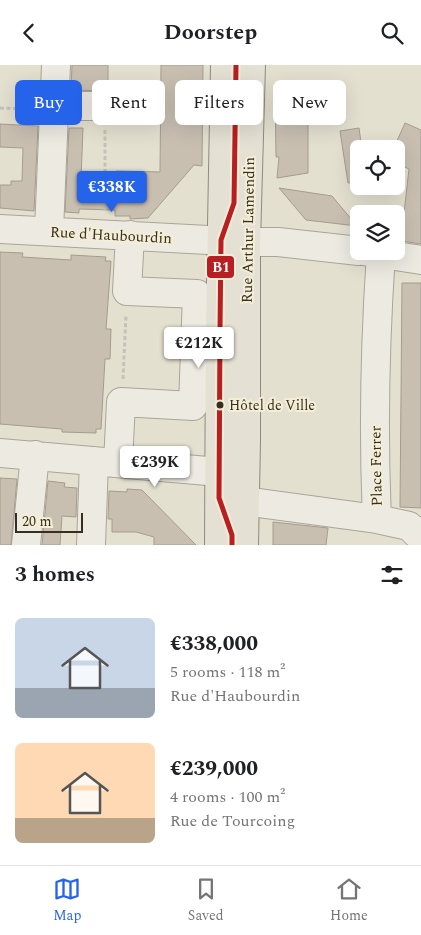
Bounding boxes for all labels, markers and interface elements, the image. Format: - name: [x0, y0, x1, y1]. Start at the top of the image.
- text: Doorstep: [164, 16, 257, 49]
- icon: back: [15, 19, 43, 47]
- icon: search: [378, 19, 406, 47]
- chip: Buy: [15, 80, 82, 125]
- chip: Rent: [92, 80, 165, 125]
- chip: Filters: [175, 80, 263, 125]
- chip: New: [273, 80, 346, 125]
- map controls: [350, 140, 405, 260]
- button: locate: [350, 140, 405, 195]
- street label: Rue Arthur Lamendin: [236, 156, 261, 303]
- pin: €338K: [77, 171, 147, 213]
- text: €338K: [88, 175, 136, 199]
- button: layers: [350, 205, 405, 260]
- street label: Rue d'Haubourdin: [49, 221, 173, 250]
- line badge: B1: [206, 255, 235, 279]
- text: B1: [212, 257, 230, 278]
- pin: €212K: [164, 327, 234, 369]
- text: €212K: [175, 331, 223, 355]
- place label: Hôtel de Ville: [229, 395, 315, 416]
- marker: Hôtel de Ville: [215, 400, 225, 410]
- street label: Place Ferrer: [364, 425, 389, 507]
- pin: €239K: [120, 445, 190, 488]
- text: €239K: [131, 450, 179, 474]
- scale bar: [15, 510, 82, 533]
- text: 20 m: [22, 511, 52, 532]
- text: 3 homes: [15, 559, 95, 591]
- icon: filters: [378, 561, 406, 589]
- text: €338,000: [170, 628, 258, 660]
- icon: home: [55, 638, 115, 698]
- text: 5 rooms · 118 m²: [170, 660, 285, 684]
- text: Rue d'Haubourdin: [170, 684, 300, 708]
- text: €239,000: [170, 753, 258, 785]
- icon: home: [55, 763, 115, 823]
- text: 4 rooms · 100 m²: [170, 785, 285, 809]
- text: Rue de Tourcoing: [170, 809, 295, 833]
- tab: Map: [53, 875, 81, 926]
- tab: Saved: [188, 875, 224, 926]
- tab: Home: [330, 875, 368, 926]

